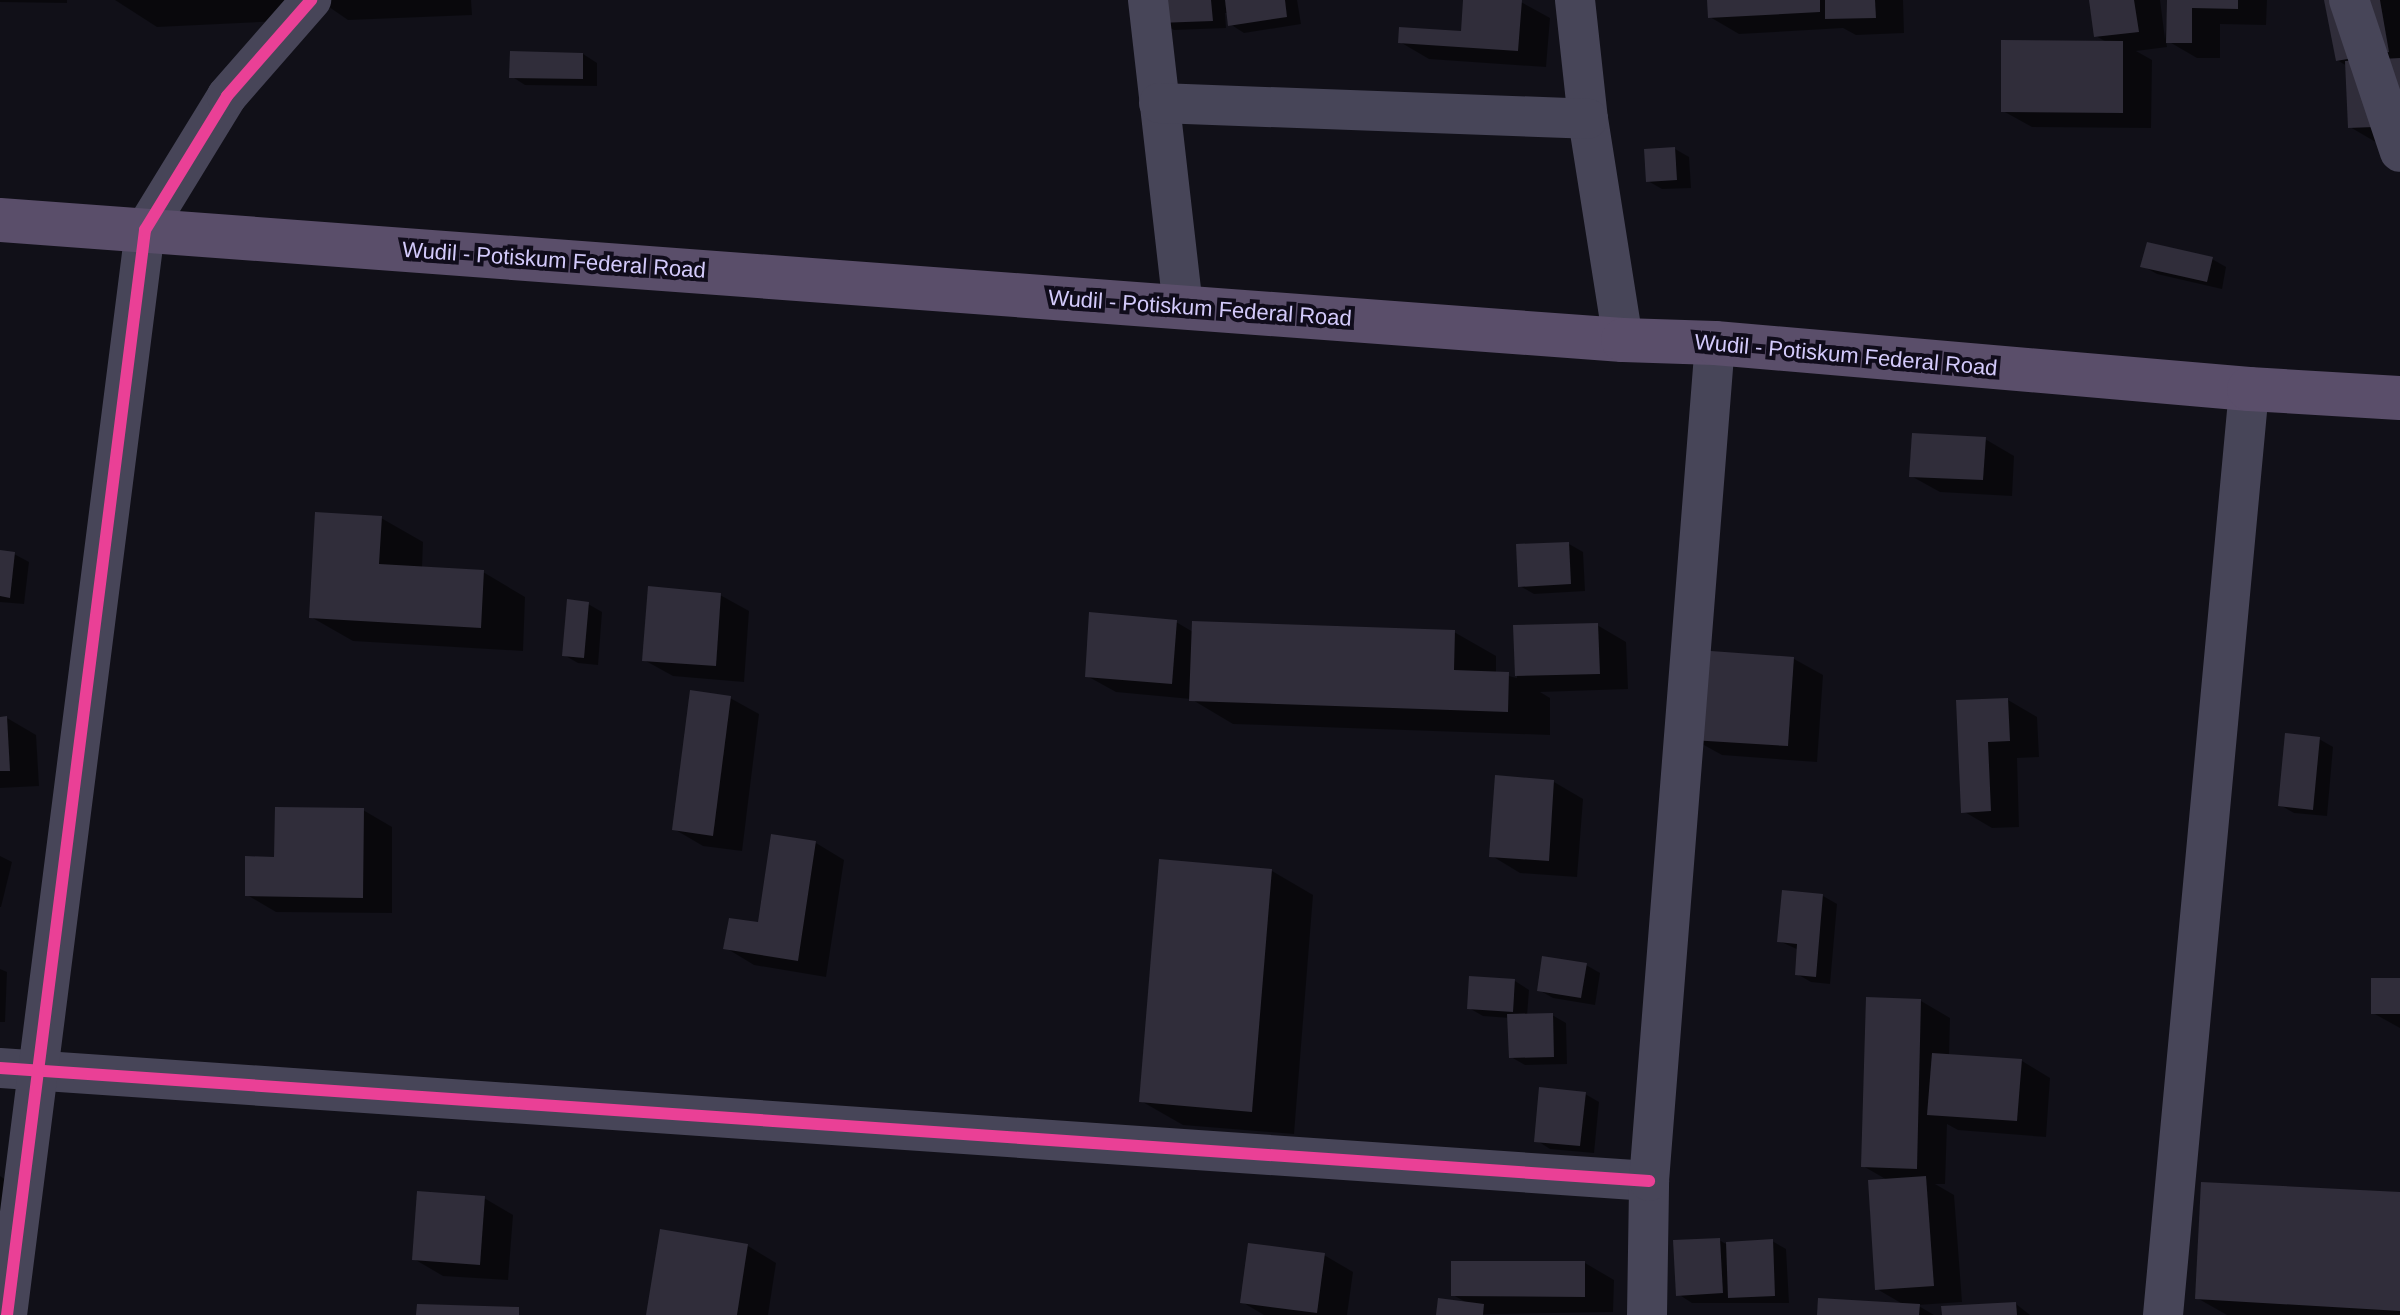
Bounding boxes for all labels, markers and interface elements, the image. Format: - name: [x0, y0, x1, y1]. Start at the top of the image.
- street label: Wudil - Potiskum Federal Road: [401, 236, 707, 284]
- street label: Wudil - Potiskum Federal Road: [1047, 284, 1353, 332]
- street label: Wudil - Potiskum Federal Road: [1693, 329, 1999, 381]

